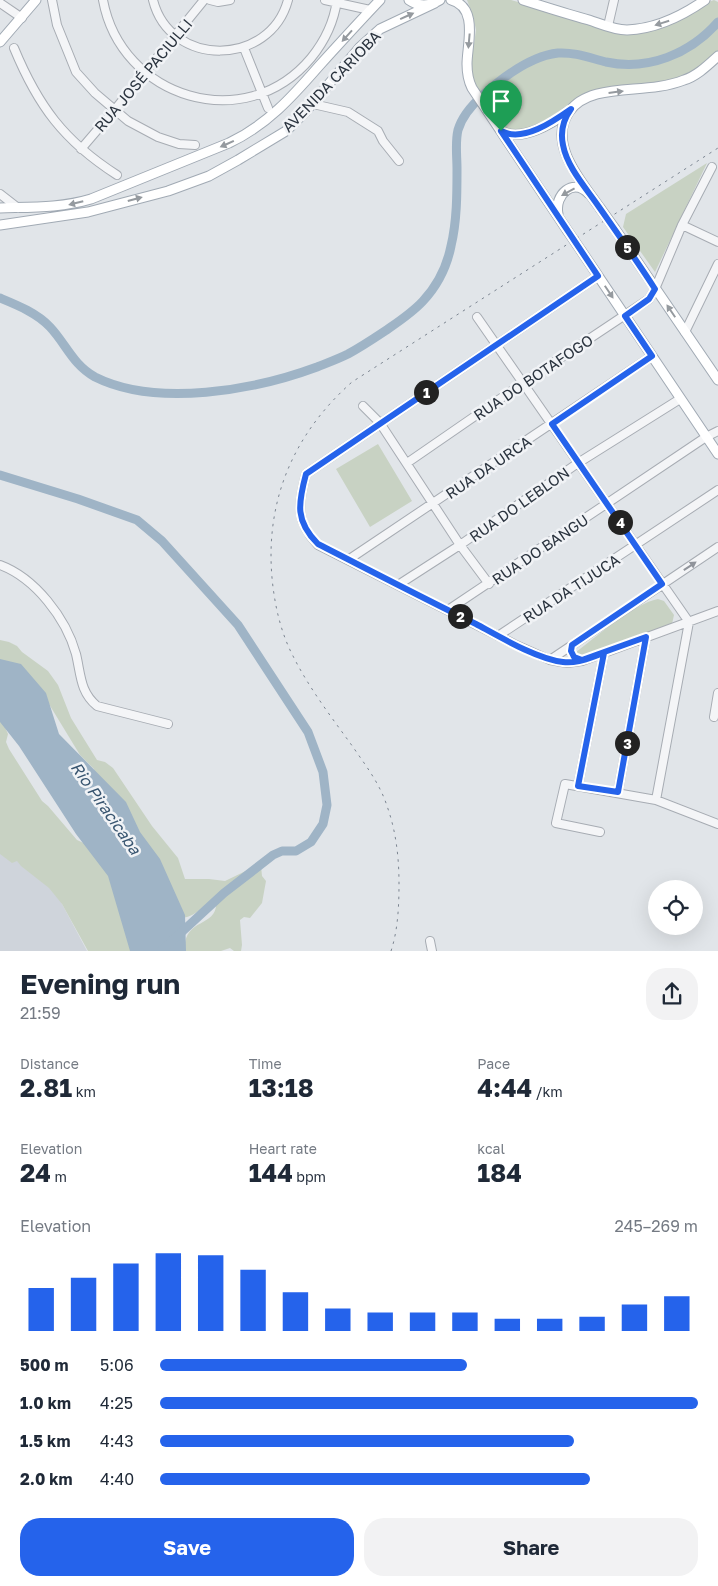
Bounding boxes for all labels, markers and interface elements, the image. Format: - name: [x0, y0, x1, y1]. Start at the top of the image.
- one-way arrow: [400, 11, 414, 19]
- street label: RUA JOSÉ PACIULLI: [90, 15, 196, 135]
- one-way arrow: [654, 19, 669, 27]
- street label: AVENIDA CARIOBA: [278, 27, 384, 135]
- one-way arrow: [341, 29, 352, 42]
- one-way arrow: [465, 33, 473, 49]
- pin: [480, 80, 522, 131]
- icon: arrive: [487, 87, 515, 115]
- one-way arrow: [608, 88, 624, 96]
- one-way arrow: [220, 140, 234, 148]
- one-way arrow: [560, 188, 575, 196]
- one-way arrow: [128, 195, 143, 203]
- one-way arrow: [68, 199, 83, 207]
- pin: 5: [614, 234, 640, 260]
- text: 5: [623, 239, 632, 256]
- one-way arrow: [604, 285, 614, 299]
- one-way arrow: [666, 304, 676, 318]
- street label: RUA DO BOTAFOGO: [470, 330, 596, 424]
- pin: 1: [414, 380, 438, 404]
- text: 1: [423, 384, 430, 401]
- street label: RUA DA URCA: [442, 432, 534, 502]
- street label: RUA DO LEBLON: [466, 463, 572, 545]
- street label: RUA DO BANGU: [488, 510, 592, 588]
- pin: 4: [608, 510, 632, 534]
- text: 4: [616, 514, 625, 531]
- street label: RUA DA TIJUCA: [519, 550, 623, 626]
- one-way arrow: [683, 561, 697, 570]
- pin: 2: [448, 604, 472, 628]
- text: 2: [456, 608, 465, 625]
- pin: 3: [614, 730, 640, 756]
- text: 3: [623, 735, 632, 752]
- water label: Rio Piracicaba: [67, 758, 146, 859]
- map controls: [648, 880, 703, 935]
- button: locate: [648, 880, 703, 935]
- text: Evening run: [20, 967, 180, 1000]
- button: share: [646, 968, 698, 1020]
- text: 21:59: [20, 1003, 61, 1023]
- text: Distance: [20, 1055, 79, 1072]
- text: Time: [249, 1055, 282, 1072]
- text: Pace: [477, 1055, 510, 1072]
- text: 2.81: [20, 1072, 72, 1103]
- text: 13:18: [249, 1072, 314, 1103]
- text: 4:44: [477, 1072, 532, 1103]
- text: km: [72, 1083, 96, 1100]
- text: /km: [532, 1083, 563, 1100]
- text: Elevation: [20, 1140, 82, 1157]
- text: Heart rate: [249, 1140, 317, 1157]
- text: kcal: [477, 1140, 505, 1157]
- text: 24: [20, 1157, 51, 1188]
- text: 144: [249, 1157, 293, 1188]
- text: 184: [477, 1157, 522, 1188]
- text: m: [51, 1168, 67, 1185]
- text: bpm: [293, 1168, 326, 1185]
- text: Elevation: [20, 1216, 91, 1236]
- text: 245–269 m: [614, 1216, 698, 1236]
- text: 500 m: [20, 1355, 69, 1375]
- text: 5:06: [100, 1355, 134, 1375]
- text: 1.0 km: [20, 1393, 71, 1413]
- text: 4:25: [100, 1393, 133, 1413]
- text: 1.5 km: [20, 1431, 70, 1451]
- text: 4:43: [100, 1431, 134, 1451]
- text: 2.0 km: [20, 1469, 73, 1489]
- text: 4:40: [100, 1469, 134, 1489]
- button: Save: [20, 1518, 354, 1576]
- button: Share: [364, 1518, 698, 1576]

